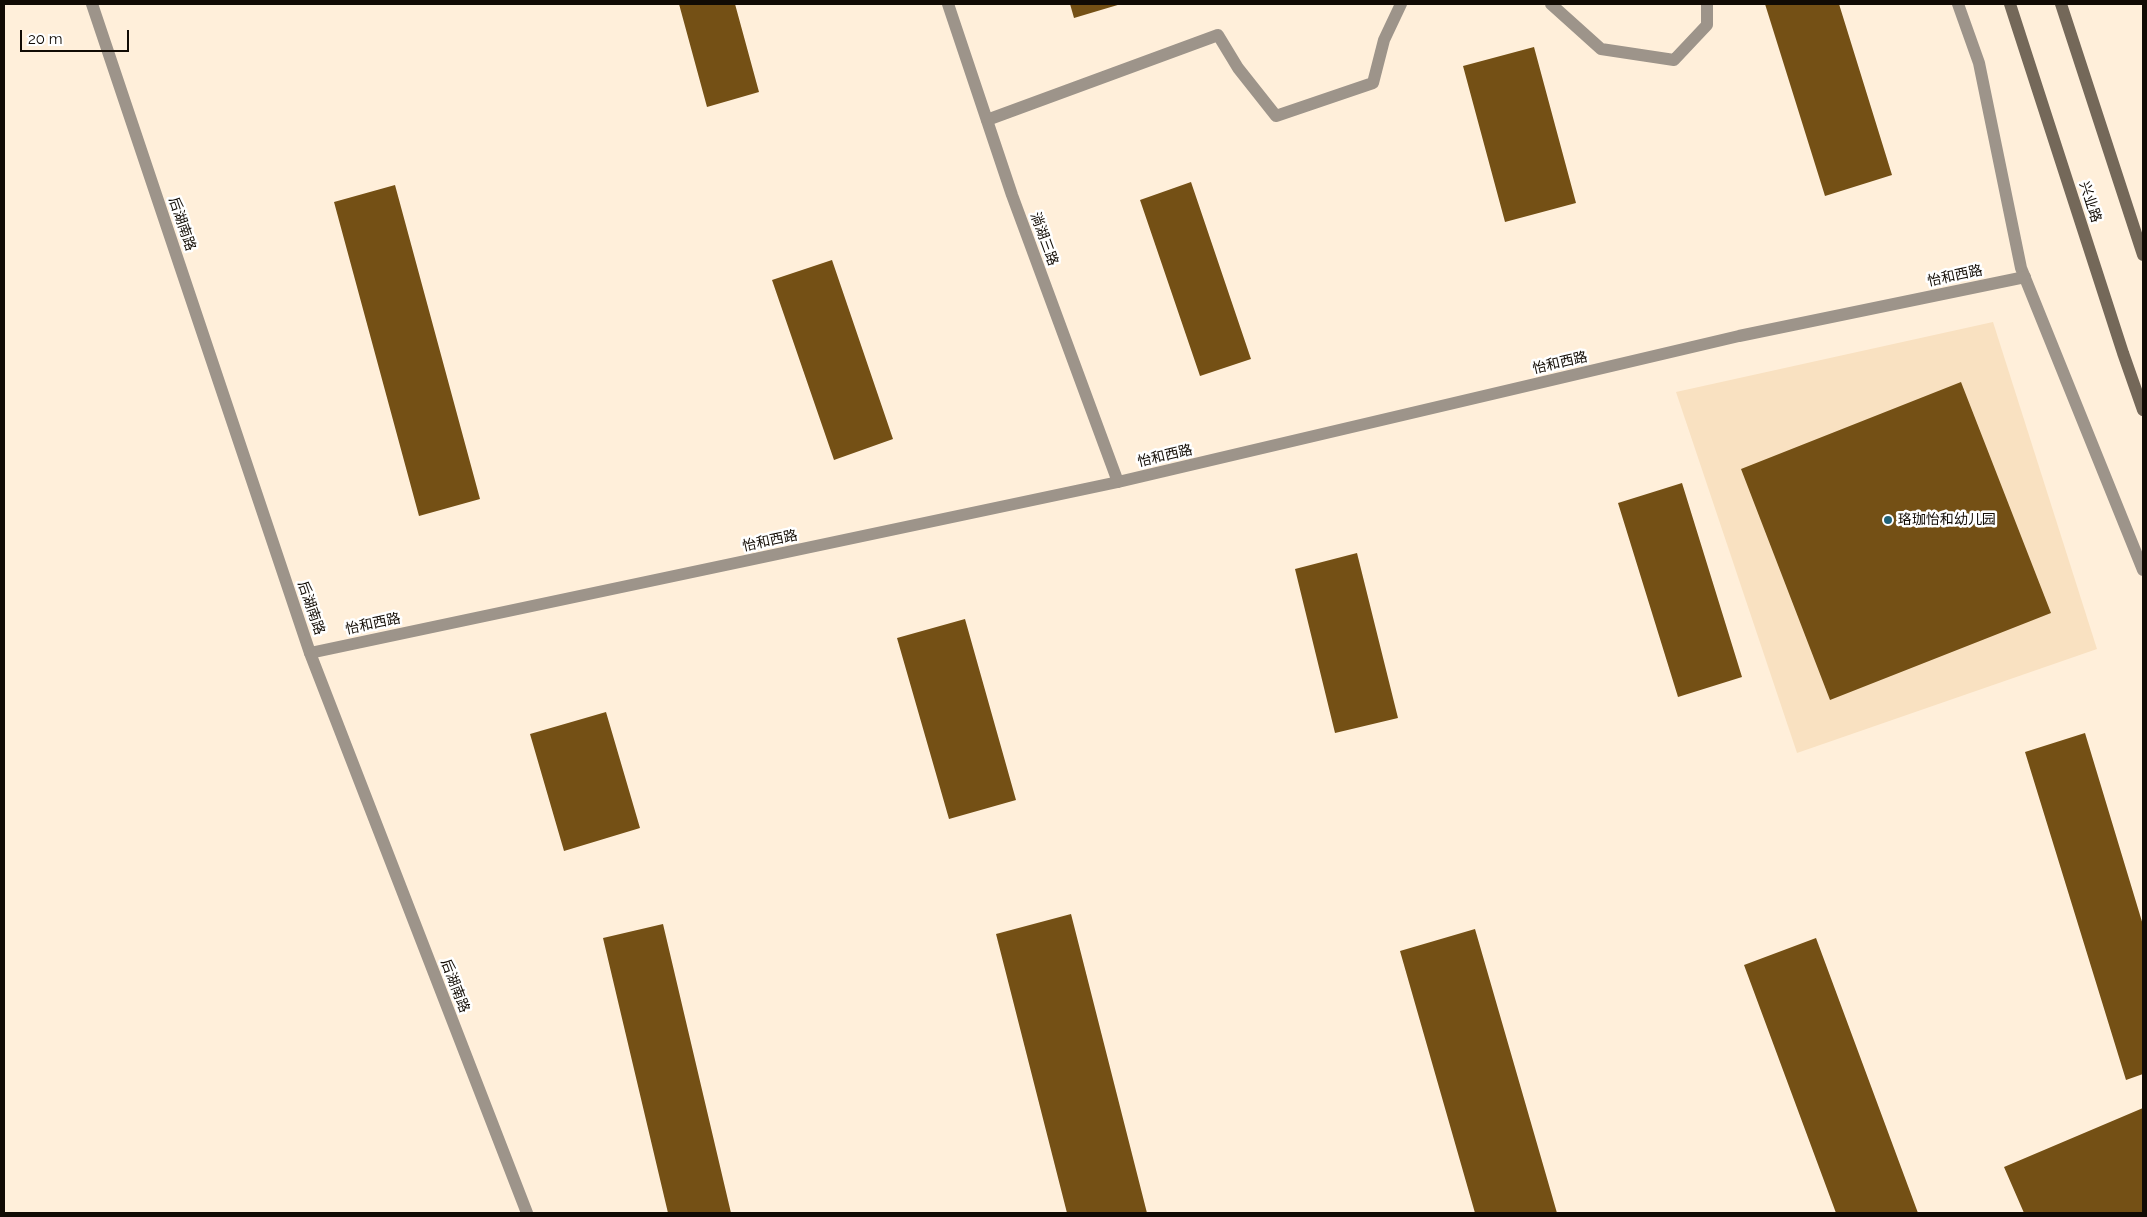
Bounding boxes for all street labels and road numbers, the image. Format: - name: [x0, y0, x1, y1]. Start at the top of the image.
- street label: 兴业路: [2076, 179, 2104, 225]
- street label: 后湖南路: [165, 195, 199, 253]
- street label: 淌湖三路: [1027, 210, 1061, 268]
- street label: 怡和西路: [1926, 262, 1984, 290]
- street label: 怡和西路: [1531, 349, 1589, 377]
- street label: 怡和西路: [1136, 442, 1194, 470]
- street label: 怡和西路: [741, 527, 799, 555]
- street label: 后湖南路: [294, 579, 328, 637]
- street label: 怡和西路: [344, 610, 402, 638]
- street label: 后湖南路: [437, 957, 473, 1015]

